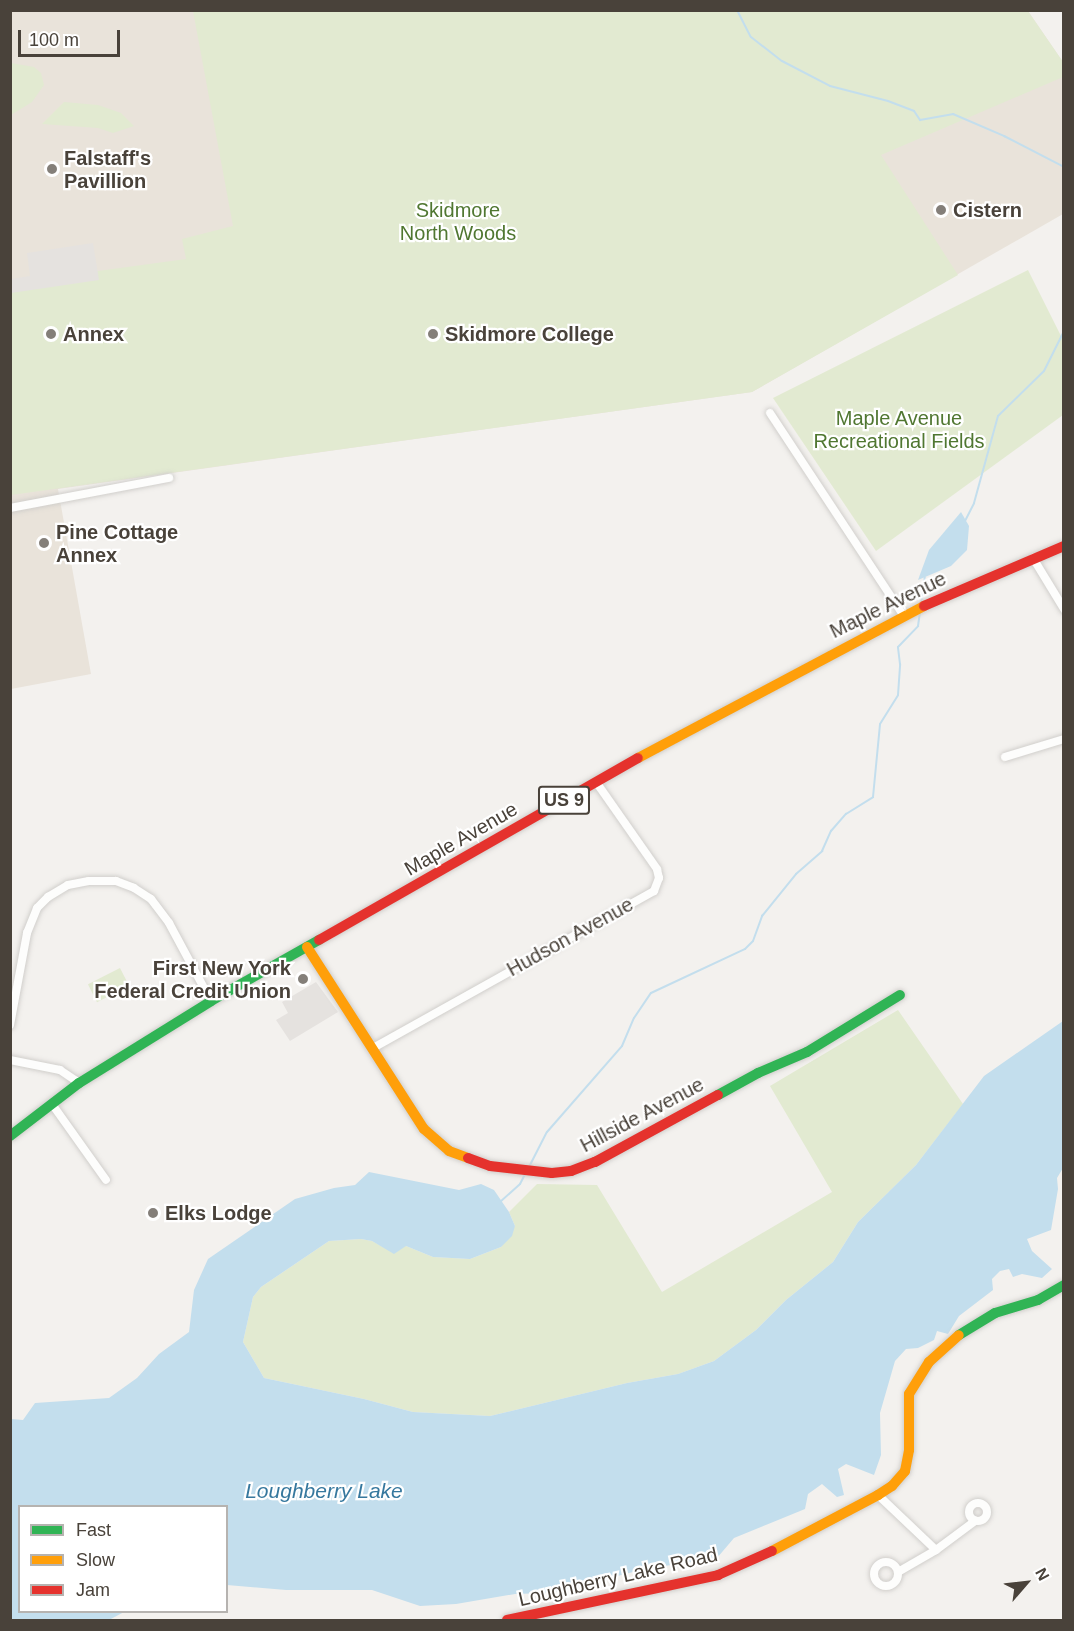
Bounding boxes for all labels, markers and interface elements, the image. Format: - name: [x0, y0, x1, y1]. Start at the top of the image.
- scale bar: [21, 18, 123, 56]
- text: 100 m: [29, 30, 79, 50]
- place label: Falstaff's Pavillion: [64, 146, 151, 193]
- marker: Falstaff's Pavillion: [45, 162, 59, 176]
- park label: Skidmore North Woods: [400, 198, 516, 245]
- place label: Cistern: [953, 198, 1022, 222]
- marker: Cistern: [934, 203, 948, 217]
- place label: Annex: [63, 322, 124, 346]
- place label: Skidmore College: [445, 322, 614, 346]
- marker: Annex: [44, 327, 58, 341]
- marker: Skidmore College: [426, 327, 440, 341]
- park label: Maple Avenue Recreational Fields: [813, 406, 985, 453]
- place label: Pine Cottage Annex: [56, 520, 178, 567]
- marker: Pine Cottage Annex: [37, 536, 51, 550]
- street label: Maple Avenue: [825, 566, 951, 644]
- road number: US 9: [537, 785, 591, 815]
- street label: Maple Avenue: [400, 797, 522, 881]
- street label: Hudson Avenue: [502, 892, 638, 982]
- place label: First New York Federal Credit Union: [94, 956, 291, 1003]
- marker: First New York Federal Credit Union: [296, 972, 310, 986]
- street label: Hillside Avenue: [576, 1072, 708, 1158]
- place label: Elks Lodge: [165, 1201, 272, 1225]
- marker: Elks Lodge: [146, 1206, 160, 1220]
- water label: Loughberry Lake: [245, 1478, 403, 1504]
- legend: [18, 1505, 228, 1613]
- text: Fast: [76, 1520, 111, 1540]
- street label: Loughberry Lake Road: [516, 1542, 720, 1612]
- text: Slow: [76, 1550, 115, 1570]
- north arrow: [996, 1553, 1056, 1613]
- text: N: [1032, 1565, 1053, 1583]
- text: Jam: [76, 1580, 110, 1600]

